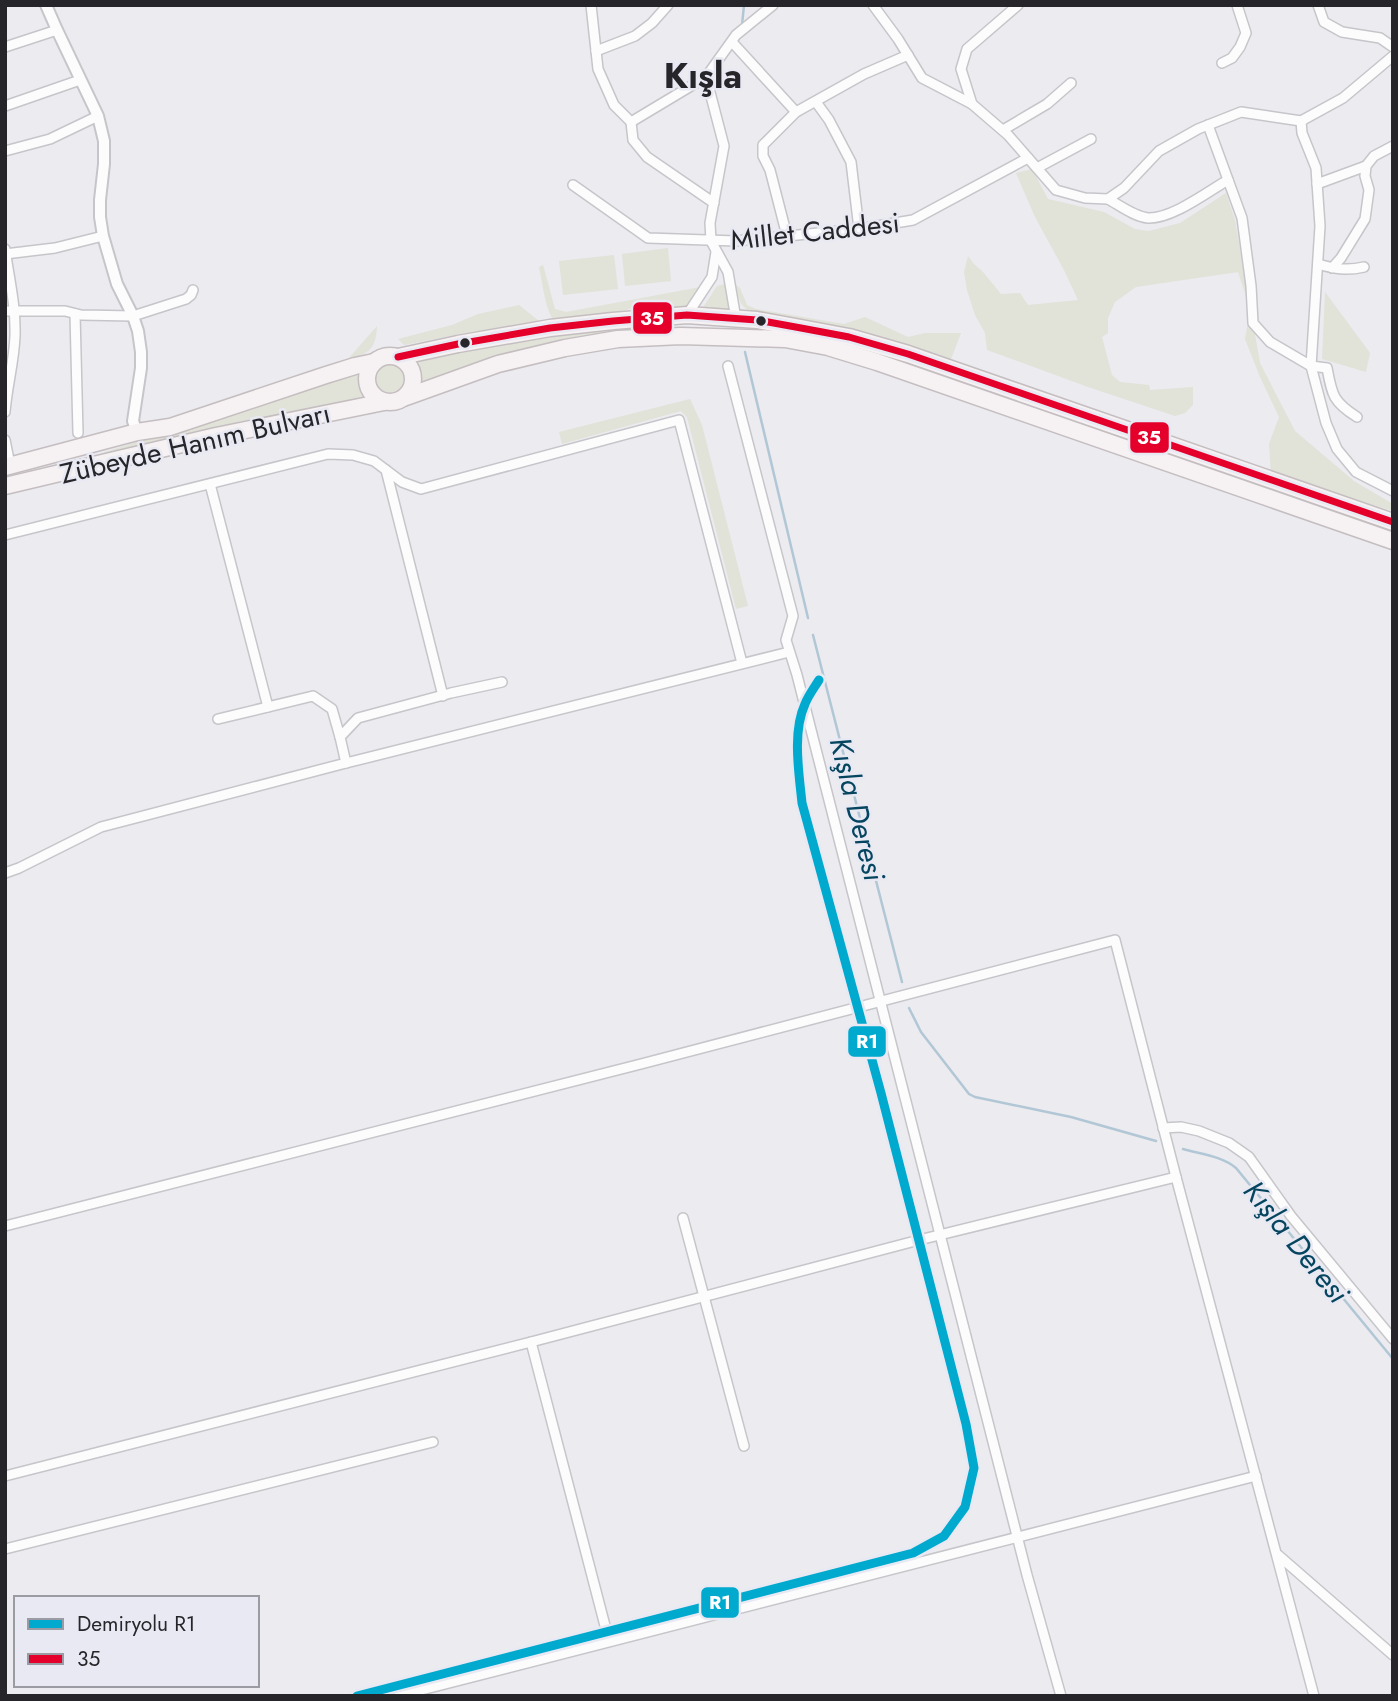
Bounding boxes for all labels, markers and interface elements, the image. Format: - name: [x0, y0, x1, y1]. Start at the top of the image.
- district label: Kışla: [664, 51, 742, 101]
- street label: Millet Caddesi: [728, 202, 902, 261]
- line badge: 35: [632, 301, 673, 335]
- text: 35: [640, 305, 664, 332]
- unlabelled marker: [754, 314, 768, 328]
- unlabelled marker: [458, 336, 472, 350]
- street label: Zübeyde Hanım Bulvarı: [56, 392, 334, 495]
- line badge: 35: [1129, 421, 1170, 454]
- text: 35: [1137, 424, 1161, 451]
- water label: Kışla Deresi: [819, 733, 896, 886]
- line badge: R1: [847, 1025, 887, 1058]
- text: R1: [856, 1028, 878, 1055]
- water label: Kışla Deresi: [1234, 1171, 1360, 1313]
- line badge: R1: [700, 1586, 740, 1619]
- text: R1: [709, 1589, 731, 1616]
- legend: [14, 1596, 259, 1687]
- text: Demiryolu R1: [77, 1609, 196, 1639]
- text: 35: [77, 1644, 100, 1674]

